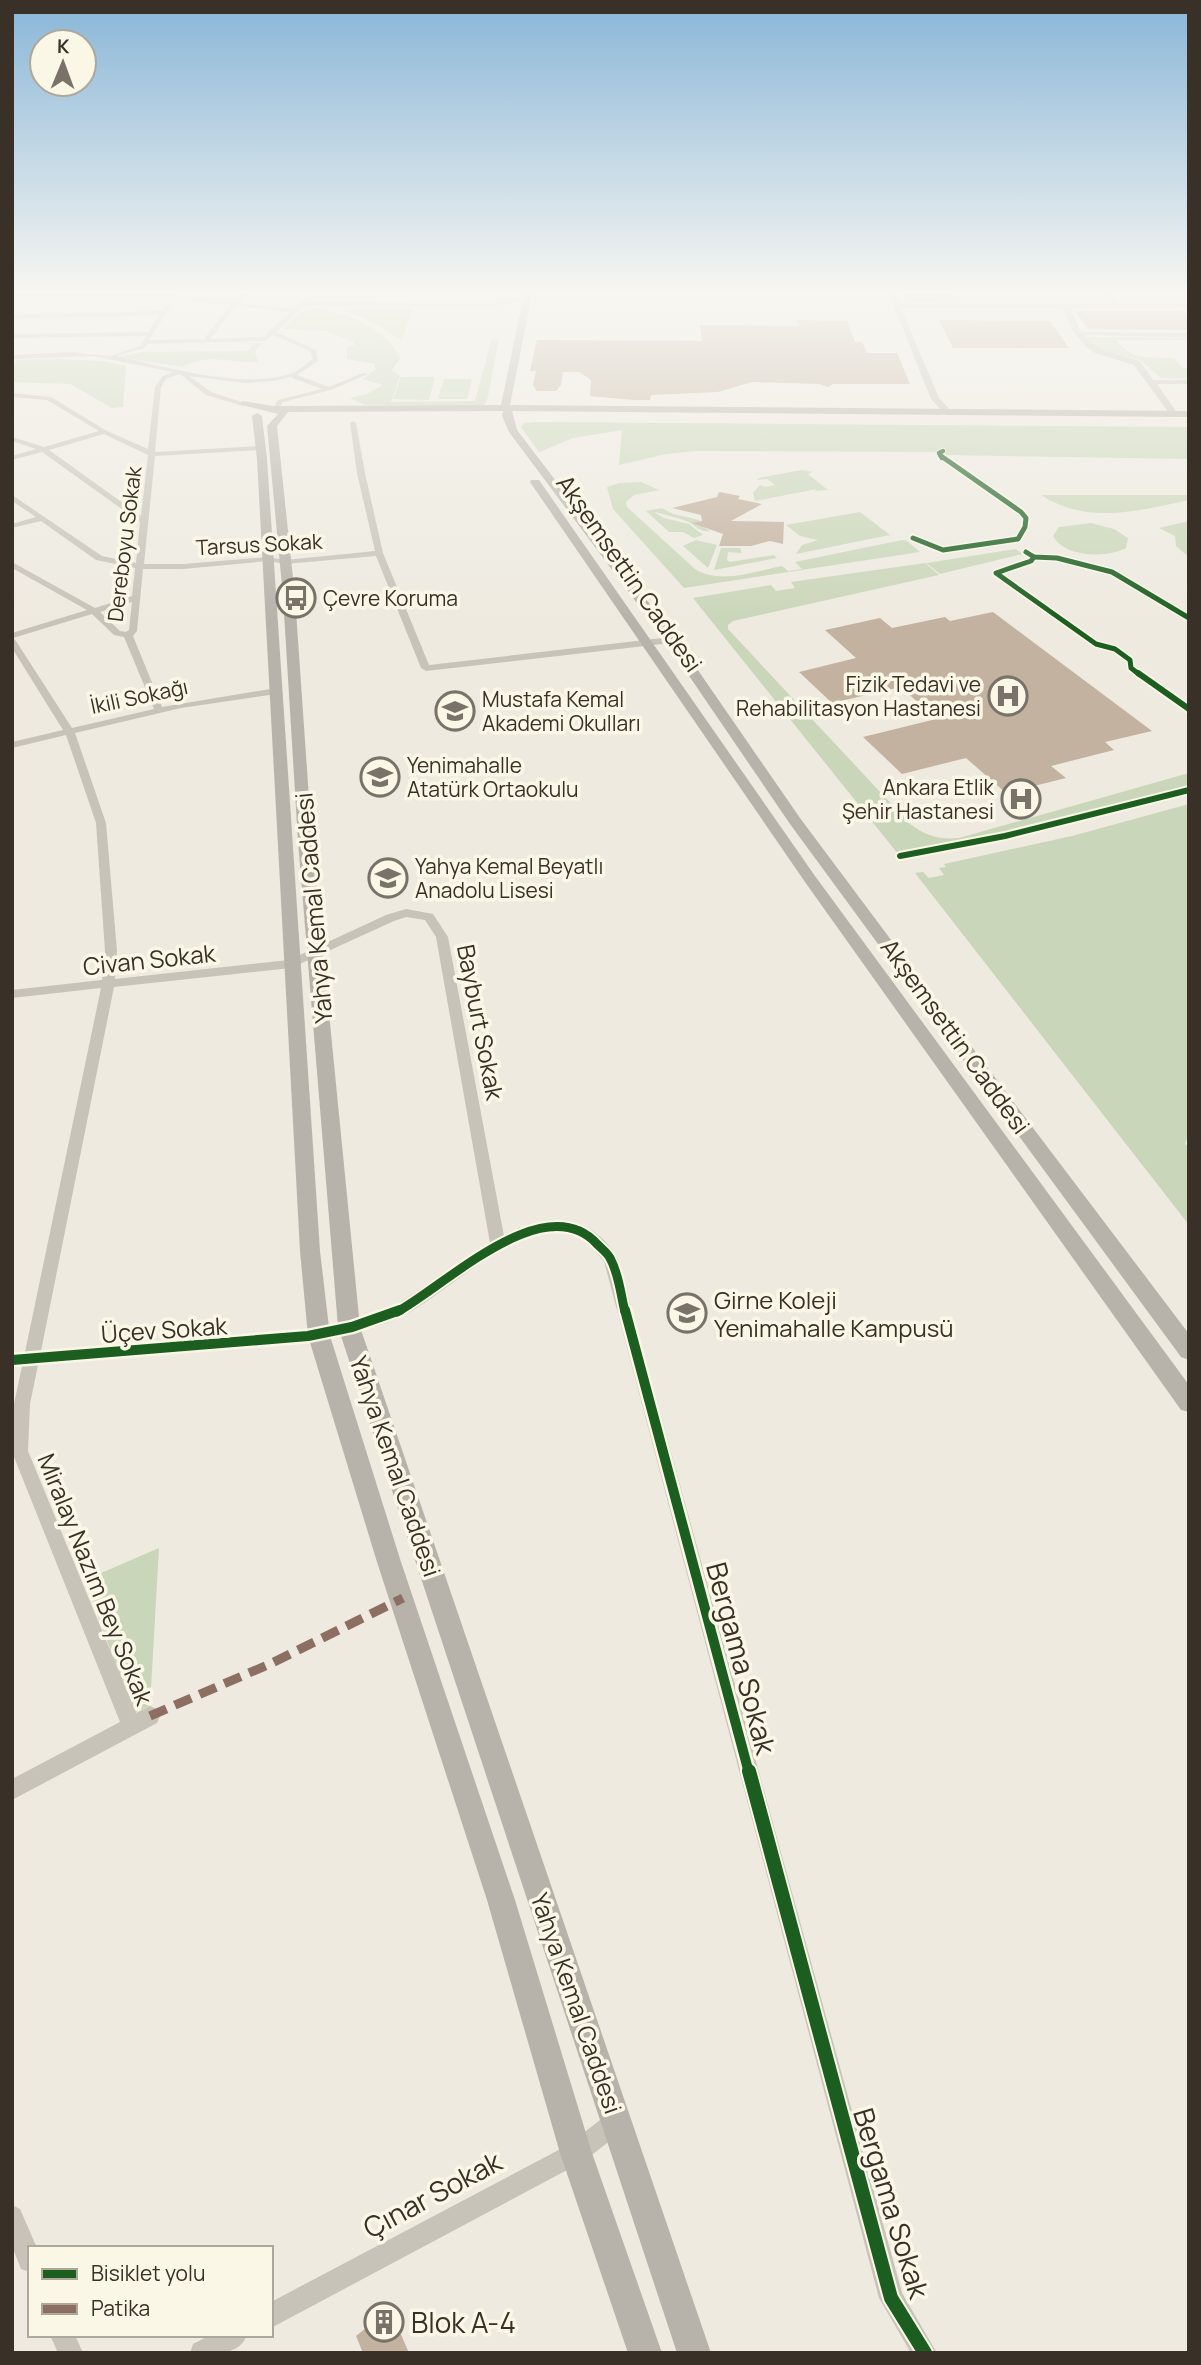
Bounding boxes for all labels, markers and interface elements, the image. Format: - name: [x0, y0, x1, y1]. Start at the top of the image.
- north arrow: [28, 28, 98, 98]
- text: K: [57, 33, 70, 59]
- street label: Dereboyu Sokak: [101, 464, 147, 623]
- street label: Akşemsettin Caddesi: [549, 468, 711, 678]
- street label: Tarsus Sokak: [195, 527, 323, 561]
- bus stop icon: Çevre Koruma: [275, 577, 317, 619]
- place label: Çevre Koruma: [323, 584, 458, 612]
- place label: Fizik Tedavi ve Rehabilitasyon Hastanesi: [736, 670, 981, 722]
- street label: İkili Sokağı: [88, 672, 190, 720]
- hospital icon: Fizik Tedavi ve Rehabilitasyon Hastanesi: [987, 675, 1029, 717]
- place label: Mustafa Kemal Akademi Okulları: [482, 685, 641, 737]
- school or university icon: Mustafa Kemal Akademi Okulları: [434, 690, 476, 732]
- place label: Yenimahalle Atatürk Ortaokulu: [407, 751, 579, 803]
- school or university icon: Yenimahalle Atatürk Ortaokulu: [359, 756, 401, 798]
- place label: Ankara Etlik Şehir Hastanesi: [842, 773, 995, 825]
- hospital icon: Ankara Etlik Şehir Hastanesi: [1000, 778, 1042, 820]
- street label: Yahya Kemal Caddesi: [286, 791, 340, 1025]
- place label: Yahya Kemal Beyatlı Anadolu Lisesi: [415, 852, 603, 904]
- school or university icon: Yahya Kemal Beyatlı Anadolu Lisesi: [367, 857, 409, 899]
- street label: Akşemsettin Caddesi: [874, 932, 1038, 1140]
- street label: Civan Sokak: [81, 936, 218, 982]
- street label: Bayburt Sokak: [450, 941, 512, 1104]
- place label: Girne Koleji Yenimahalle Kampusü: [714, 1283, 954, 1344]
- school or university icon: Girne Koleji Yenimahalle Kampusü: [666, 1292, 708, 1334]
- street label: Üçev Sokak: [100, 1308, 229, 1350]
- street label: Yahya Kemal Caddesi: [343, 1351, 449, 1581]
- street label: Miralay Nazım Bey Sokak: [30, 1448, 162, 1711]
- street label: Bergama Sokak: [698, 1558, 786, 1759]
- street label: Yahya Kemal Caddesi: [524, 1888, 630, 2118]
- street label: Bergama Sokak: [845, 2103, 939, 2304]
- street label: Çınar Sokak: [356, 2141, 509, 2246]
- legend: [28, 2246, 273, 2337]
- text: Bisiklet yolu: [91, 2259, 205, 2287]
- text: Patika: [91, 2294, 150, 2322]
- building icon: Blok A-4: [363, 2301, 405, 2343]
- place label: Blok A-4: [411, 2303, 516, 2341]

